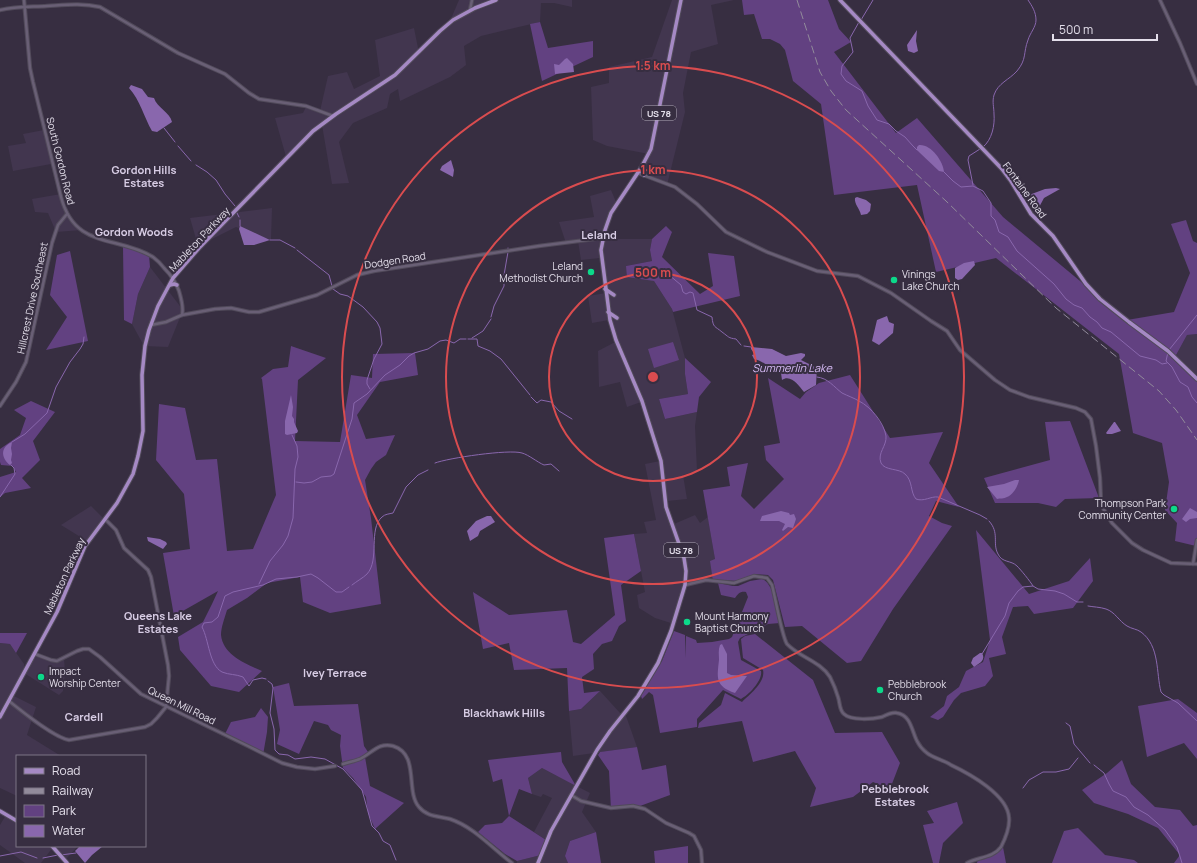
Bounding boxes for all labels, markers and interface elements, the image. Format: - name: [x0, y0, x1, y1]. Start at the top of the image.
- scale bar: [1053, 16, 1157, 42]
- text: 500 m: [1059, 21, 1093, 38]
- text: 1.5 km: [635, 57, 671, 74]
- road number: US 78: [642, 106, 676, 120]
- street label: South Gordon Road: [43, 116, 79, 206]
- street label: Fontaine Road: [1000, 159, 1050, 221]
- text: 1 km: [641, 161, 666, 178]
- district label: Gordon Hills Estates: [112, 162, 177, 190]
- street label: Mableton Parkway: [165, 203, 233, 274]
- district label: Gordon Woods: [95, 224, 173, 239]
- district label: Leland: [581, 227, 617, 242]
- street label: Hillcrest Drive Southeast: [13, 241, 51, 355]
- street label: Dodgen Road: [363, 248, 427, 272]
- place label: Leland Methodist Church: [499, 259, 583, 285]
- text: 500 m: [635, 264, 671, 281]
- marker: Leland Methodist Church: [586, 267, 596, 277]
- place label: Vinings Lake Church: [902, 267, 959, 293]
- marker: Vinings Lake Church: [889, 275, 899, 285]
- water label: Summerlin Lake: [752, 360, 832, 375]
- centre of rings: [646, 370, 660, 384]
- place label: Thompson Park Community Center: [1079, 496, 1167, 522]
- marker: Thompson Park Community Center: [1169, 504, 1179, 514]
- street label: Mableton Parkway: [40, 535, 88, 617]
- road number: US 78: [664, 543, 698, 557]
- district label: Queens Lake Estates: [124, 608, 192, 636]
- place label: Mount Harmony Baptist Church: [695, 609, 769, 635]
- marker: Mount Harmony Baptist Church: [682, 617, 692, 627]
- place label: Impact Worship Center: [49, 664, 121, 690]
- district label: Ivey Terrace: [303, 665, 367, 680]
- marker: Impact Worship Center: [36, 672, 46, 682]
- place label: Pebblebrook Church: [888, 677, 947, 703]
- street label: Queen Mill Road: [146, 683, 218, 727]
- marker: Pebblebrook Church: [875, 685, 885, 695]
- district label: Blackhawk Hills: [463, 705, 545, 720]
- district label: Cardell: [65, 709, 103, 724]
- legend: [16, 755, 146, 847]
- text: Road: [52, 762, 80, 779]
- district label: Pebblebrook Estates: [861, 781, 930, 809]
- text: Railway: [52, 782, 94, 799]
- text: Park: [52, 802, 77, 819]
- text: Water: [52, 822, 86, 839]

